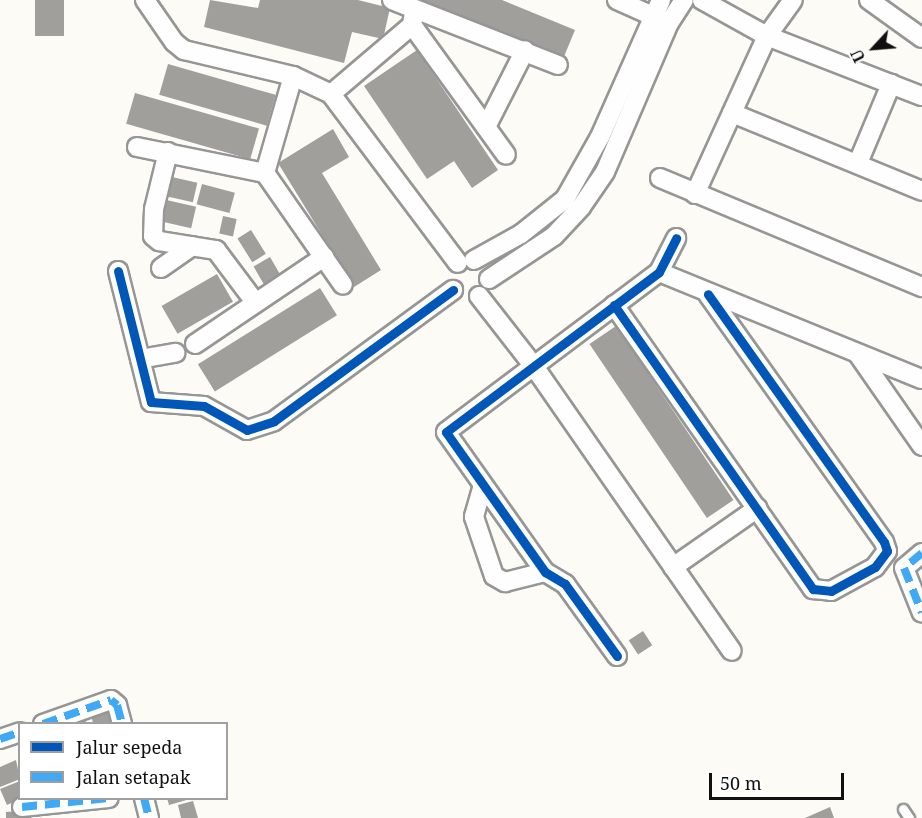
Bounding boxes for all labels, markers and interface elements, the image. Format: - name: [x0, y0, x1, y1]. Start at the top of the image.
- north arrow: [844, 18, 904, 78]
- text: U: [845, 46, 870, 66]
- legend: [18, 722, 228, 800]
- text: Jalur sepeda: [76, 735, 182, 759]
- scale bar: [712, 761, 847, 799]
- text: Jalan setapak: [76, 765, 191, 789]
- text: 50 m: [720, 771, 762, 795]

